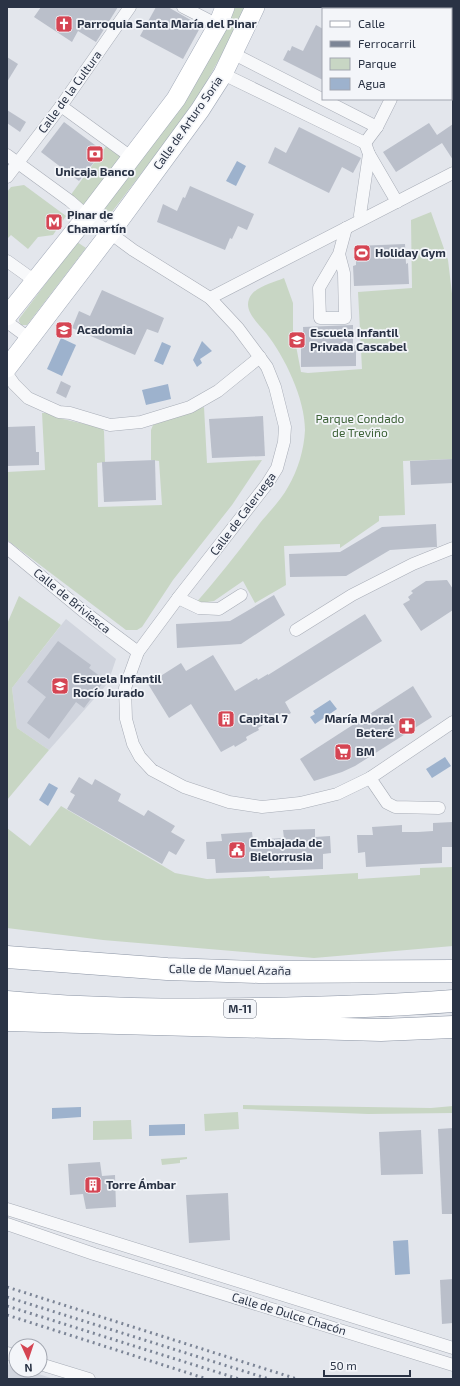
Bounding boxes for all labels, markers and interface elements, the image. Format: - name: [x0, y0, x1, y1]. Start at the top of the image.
- legend: [322, 8, 452, 100]
- church icon: Parroquia Santa María del Pinar: [54, 14, 74, 34]
- place label: Parroquia Santa María del Pinar: [77, 16, 257, 30]
- text: Calle: [358, 16, 385, 30]
- text: Ferrocarril: [358, 36, 416, 50]
- street label: Calle de la Cultura: [35, 47, 104, 135]
- text: Parque: [358, 56, 396, 70]
- street label: Calle de Arturo Soria: [150, 73, 225, 172]
- text: Agua: [358, 76, 386, 90]
- bank icon: Unicaja Banco: [85, 144, 105, 164]
- place label: Unicaja Banco: [55, 164, 135, 179]
- place label: Pinar de Chamartín: [67, 207, 126, 235]
- metro station icon: Pinar de Chamartín: [44, 212, 64, 232]
- sports icon: Holiday Gym: [352, 243, 372, 263]
- place label: Holiday Gym: [375, 245, 446, 260]
- school or university icon: Acadomia: [54, 320, 74, 340]
- place label: Acadomia: [77, 322, 133, 336]
- place label: Escuela Infantil Privada Cascabel: [310, 325, 407, 353]
- school or university icon: Escuela Infantil Privada Cascabel: [287, 330, 307, 350]
- park label: Parque Condado de Treviño: [316, 411, 405, 439]
- street label: Calle de Caleruega: [206, 469, 278, 558]
- street label: Calle de Briviesca: [31, 565, 114, 636]
- place label: Escuela Infantil Rocío Jurado: [73, 671, 161, 699]
- school or university icon: Escuela Infantil Rocío Jurado: [50, 676, 70, 696]
- building icon: Capital 7: [216, 709, 236, 729]
- place label: Capital 7: [239, 711, 288, 725]
- place label: María Moral Beteré: [324, 711, 394, 739]
- pharmacy icon: María Moral Beteré: [397, 716, 417, 736]
- supermarket icon: BM: [333, 742, 353, 762]
- place label: BM: [356, 744, 375, 758]
- place label: Embajada de Bielorrusia: [250, 835, 322, 863]
- public building icon: Embajada de Bielorrusia: [227, 840, 247, 860]
- street label: Calle de Manuel Azaña: [169, 961, 291, 977]
- road number: M-11: [224, 1000, 256, 1018]
- building icon: Torre Ámbar: [83, 1175, 103, 1195]
- place label: Torre Ámbar: [106, 1177, 176, 1191]
- street label: Calle de Dulce Chacón: [230, 1289, 348, 1337]
- north arrow: [8, 1338, 48, 1378]
- scale bar: [324, 1352, 410, 1378]
- text: 50 m: [330, 1358, 357, 1372]
- text: N: [24, 1362, 33, 1375]

